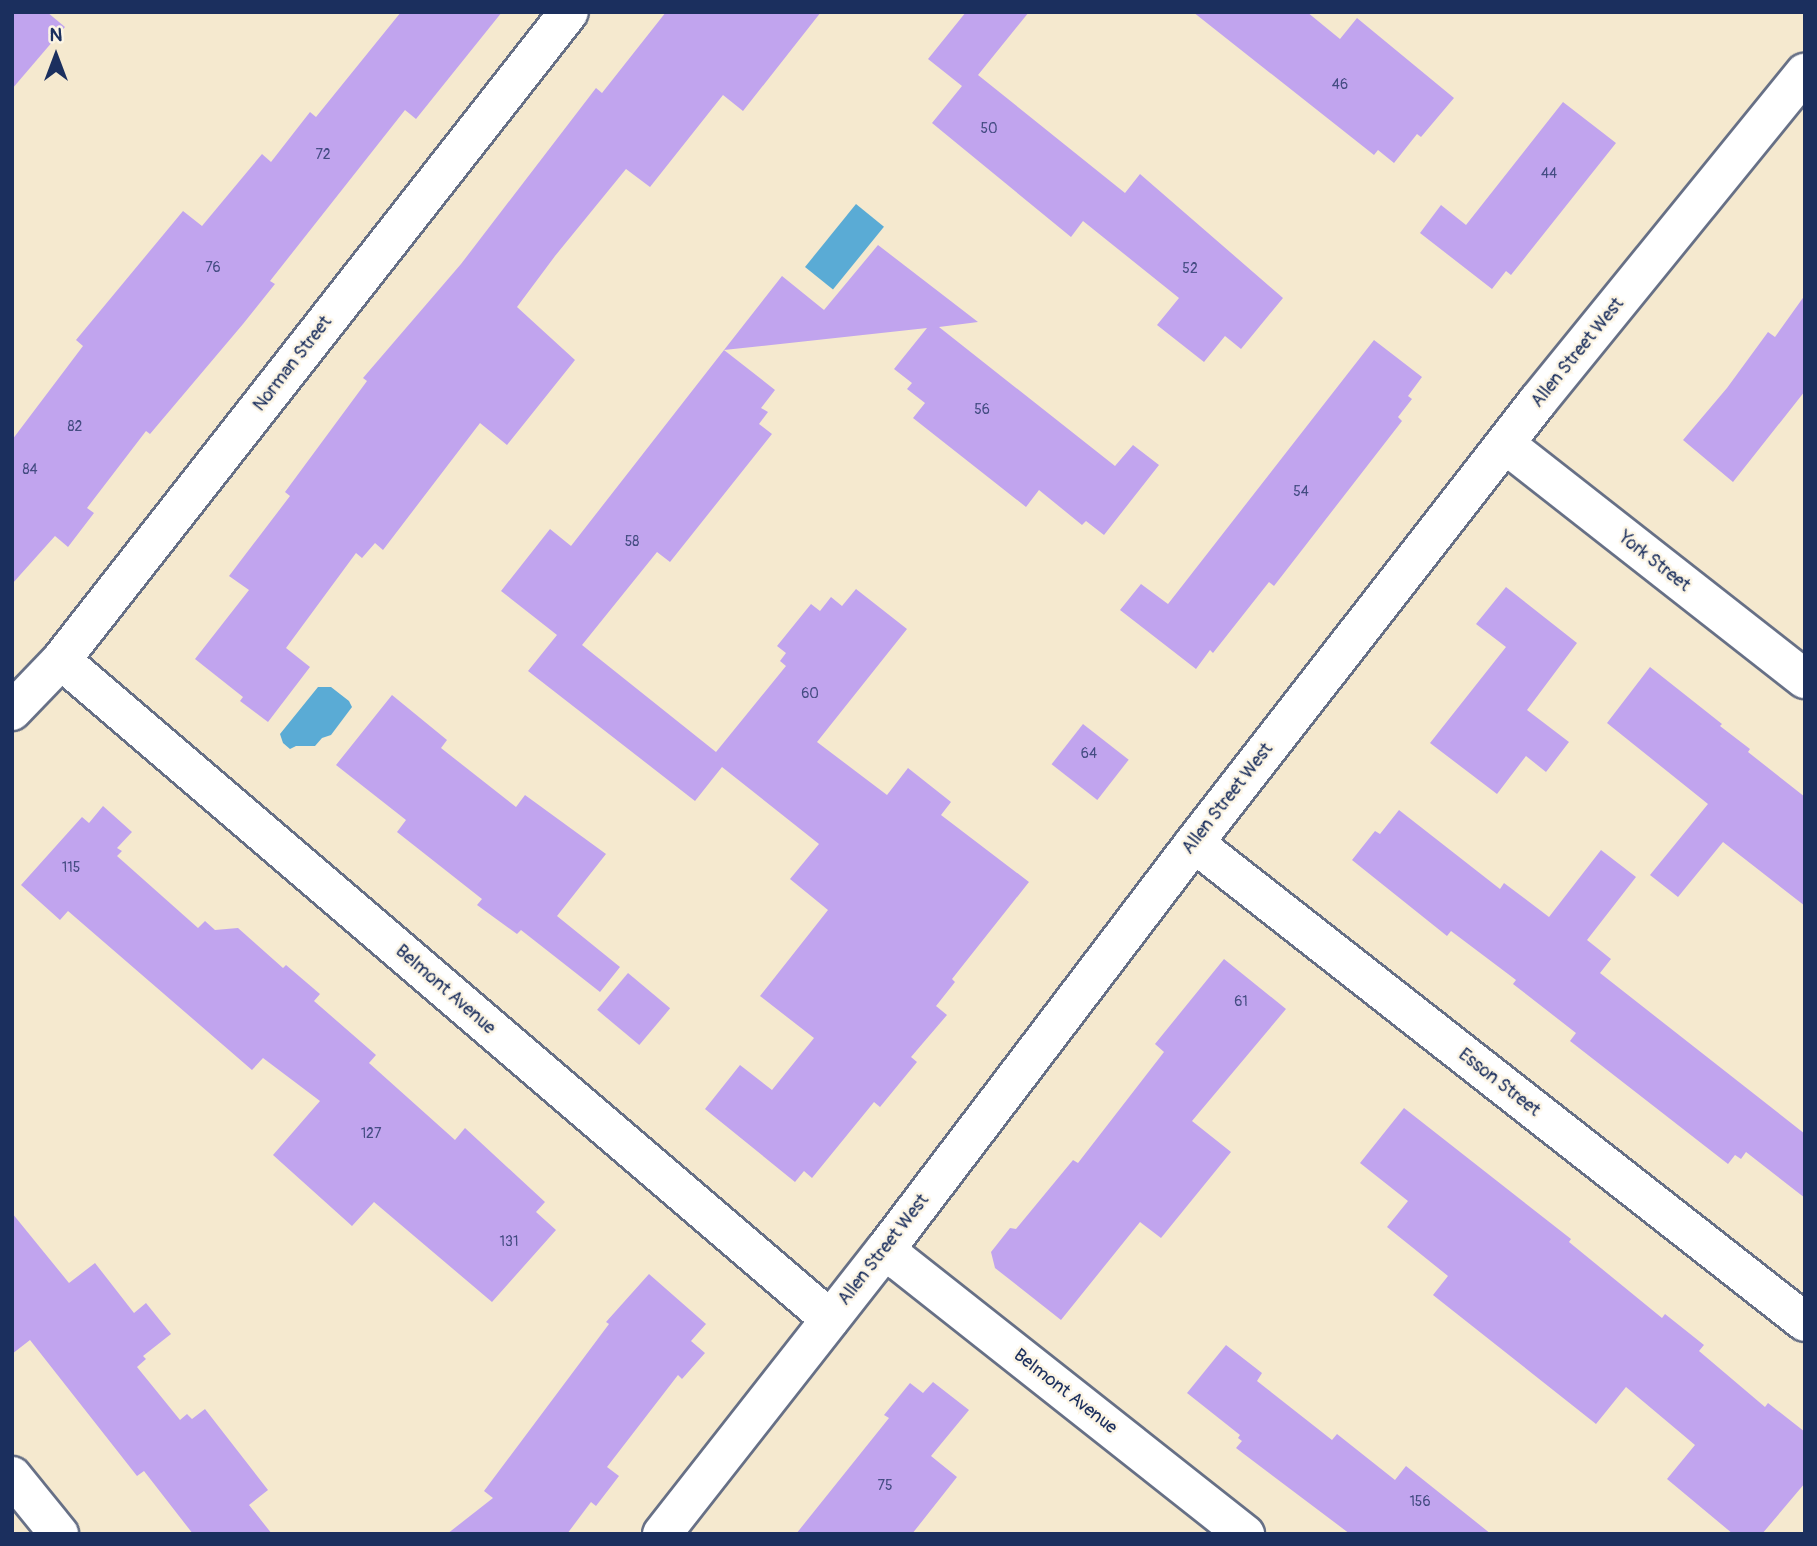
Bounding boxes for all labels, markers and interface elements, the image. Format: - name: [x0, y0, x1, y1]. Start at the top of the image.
- north arrow: [21, 21, 91, 91]
- text: N: [50, 23, 62, 47]
- house number: 46: [1332, 77, 1348, 93]
- house number: 50: [980, 121, 998, 137]
- house number: 72: [315, 147, 331, 163]
- house number: 44: [1541, 166, 1557, 182]
- house number: 76: [205, 260, 221, 276]
- house number: 52: [1182, 261, 1198, 277]
- street label: Allen Street West: [1527, 294, 1629, 412]
- street label: Norman Street: [249, 312, 337, 416]
- house number: 56: [974, 402, 990, 418]
- house number: 82: [68, 419, 82, 435]
- house number: 84: [22, 462, 38, 478]
- house number: 54: [1293, 484, 1309, 500]
- street label: York Street: [1614, 527, 1694, 597]
- house number: 58: [625, 534, 639, 550]
- house number: 60: [801, 686, 819, 702]
- street label: Allen Street West: [1178, 739, 1278, 859]
- house number: 64: [1081, 746, 1097, 762]
- house number: 115: [62, 860, 80, 876]
- street label: Belmont Avenue: [391, 941, 499, 1039]
- house number: 61: [1234, 994, 1248, 1010]
- street label: Esson Street: [1454, 1044, 1544, 1122]
- house number: 127: [361, 1126, 381, 1142]
- street label: Allen Street West: [834, 1190, 934, 1310]
- house number: 131: [500, 1234, 518, 1250]
- street label: Belmont Avenue: [1009, 1345, 1121, 1439]
- house number: 75: [878, 1478, 892, 1494]
- house number: 156: [1409, 1494, 1431, 1510]

